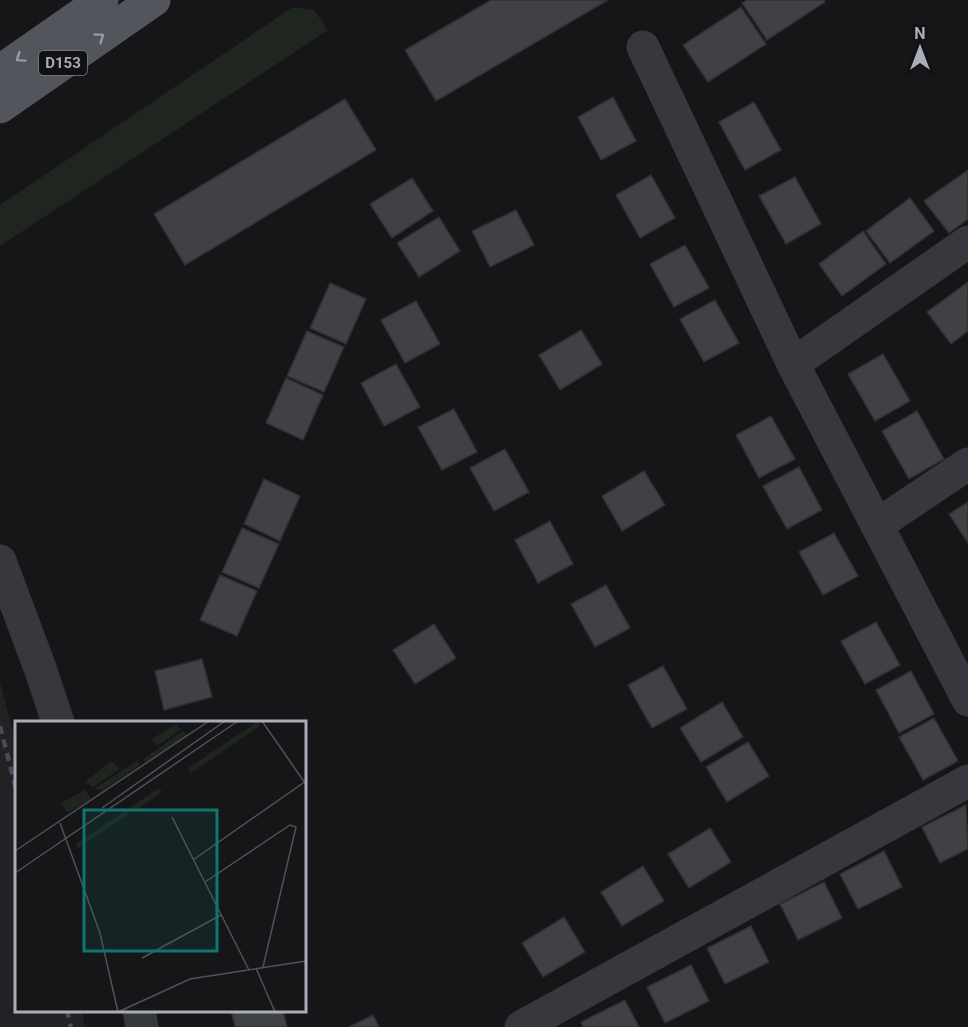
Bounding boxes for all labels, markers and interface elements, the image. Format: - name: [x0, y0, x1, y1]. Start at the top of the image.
- north arrow: [890, 18, 950, 78]
- text: N: [914, 24, 926, 43]
- one-way arrow: [93, 33, 104, 44]
- one-way arrow: [15, 51, 26, 62]
- road number: D153: [39, 51, 87, 75]
- inset map: [15, 721, 306, 1012]

